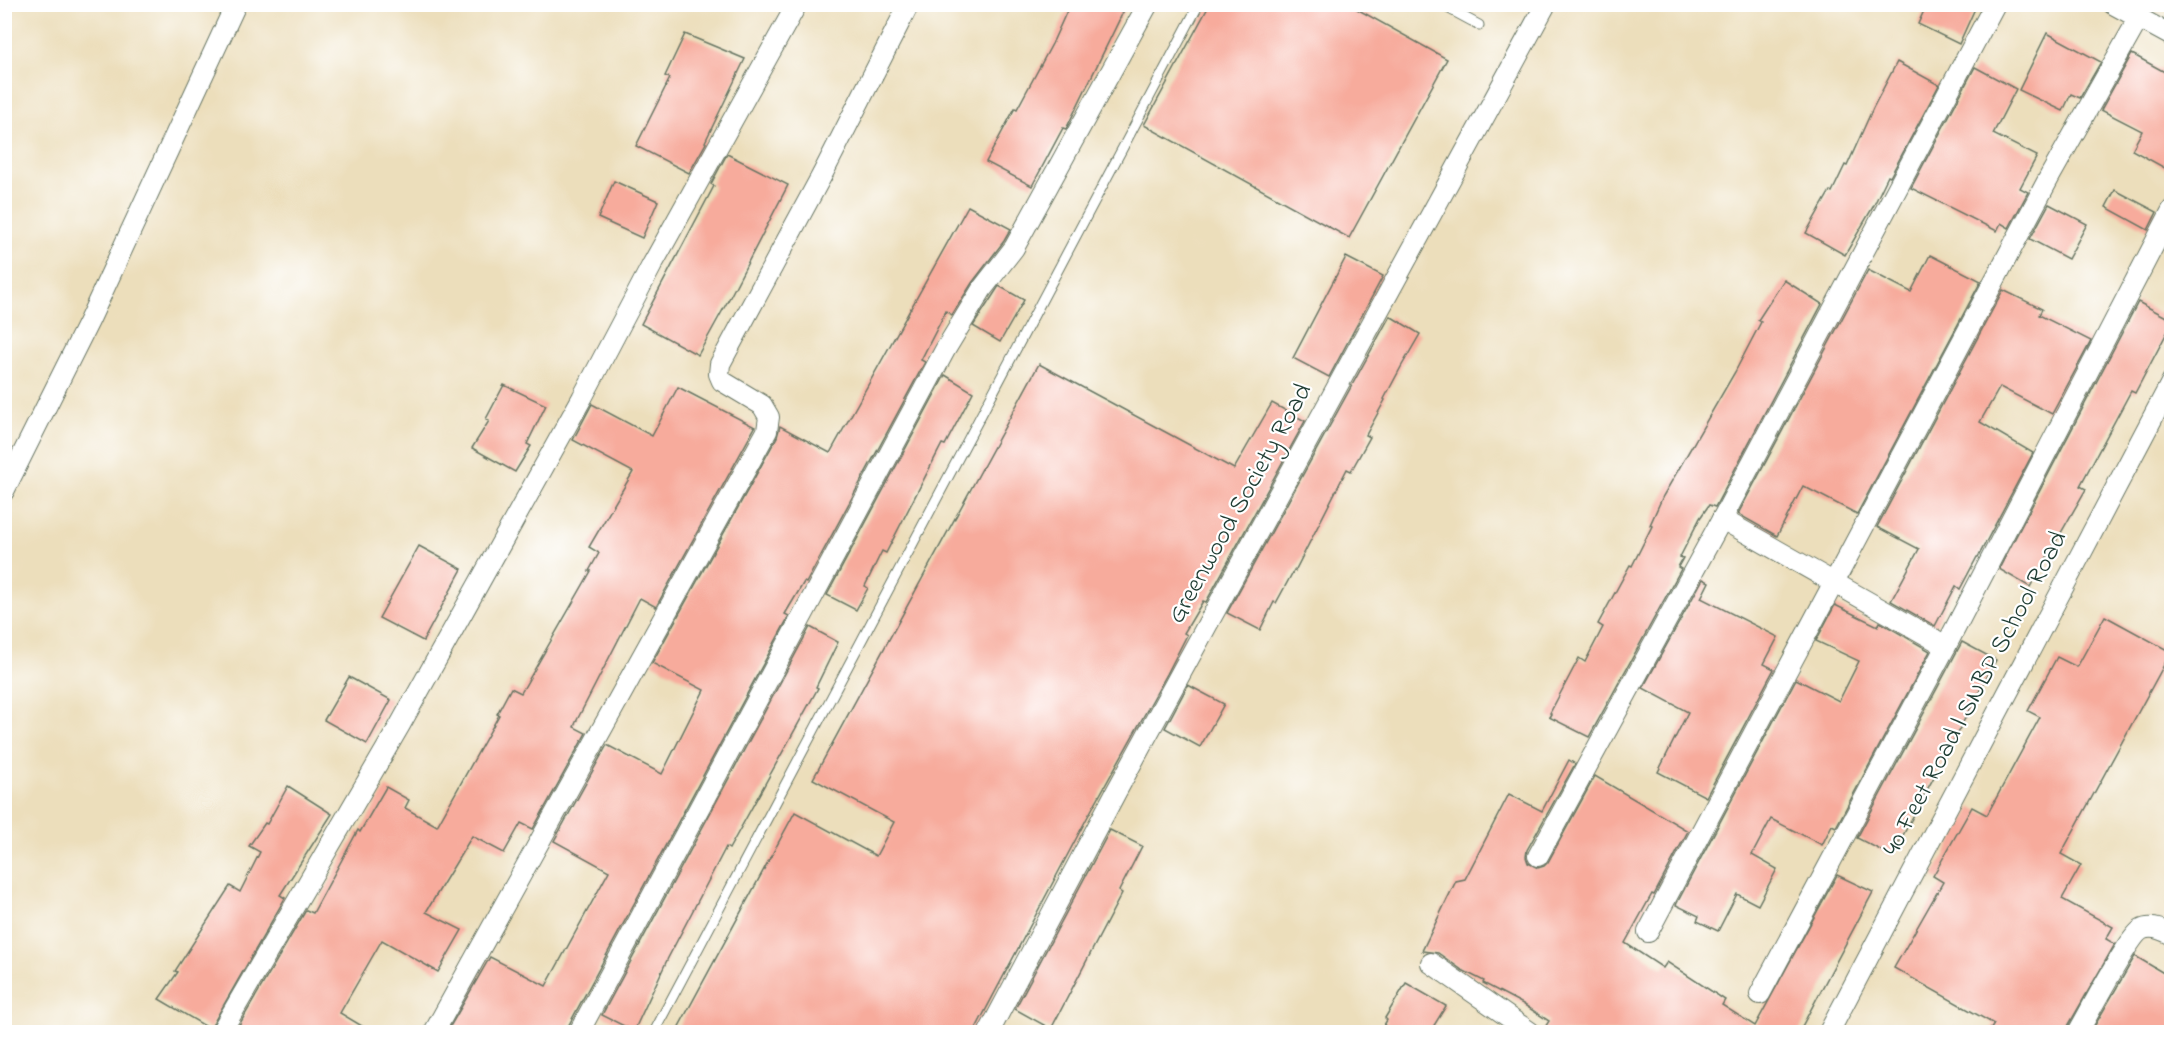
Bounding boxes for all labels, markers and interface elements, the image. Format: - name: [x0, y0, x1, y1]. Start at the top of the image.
- street label: Greenwood Society Road: [1159, 376, 1323, 631]
- street label: 40 Feet Road | SNBP School Road: [1874, 524, 2078, 863]

